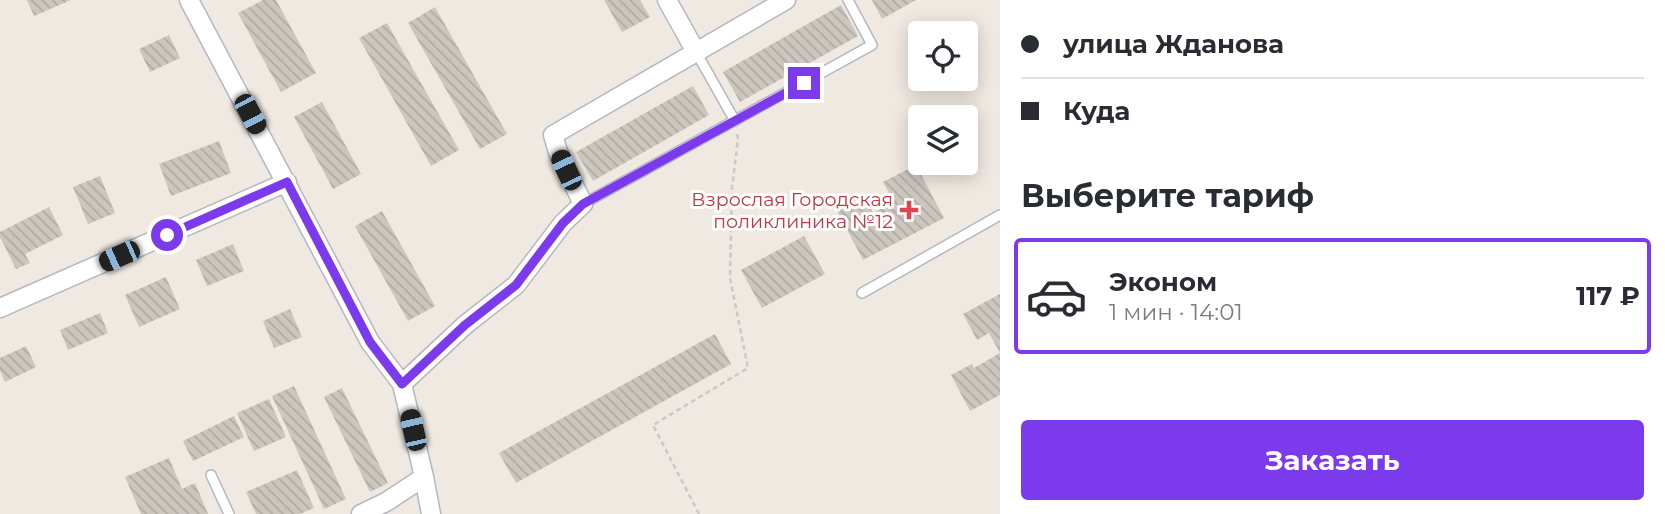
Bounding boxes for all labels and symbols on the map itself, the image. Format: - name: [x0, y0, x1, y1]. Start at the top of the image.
- route end: [788, 67, 820, 99]
- car: [231, 91, 270, 137]
- car: [548, 147, 585, 193]
- place label: Взрослая Городская поликлиника №12: [691, 188, 893, 233]
- marker: Взрослая Городская поликлиника №12: [899, 200, 919, 220]
- route start: [151, 219, 183, 251]
- car: [96, 238, 143, 274]
- car: [399, 407, 428, 453]

